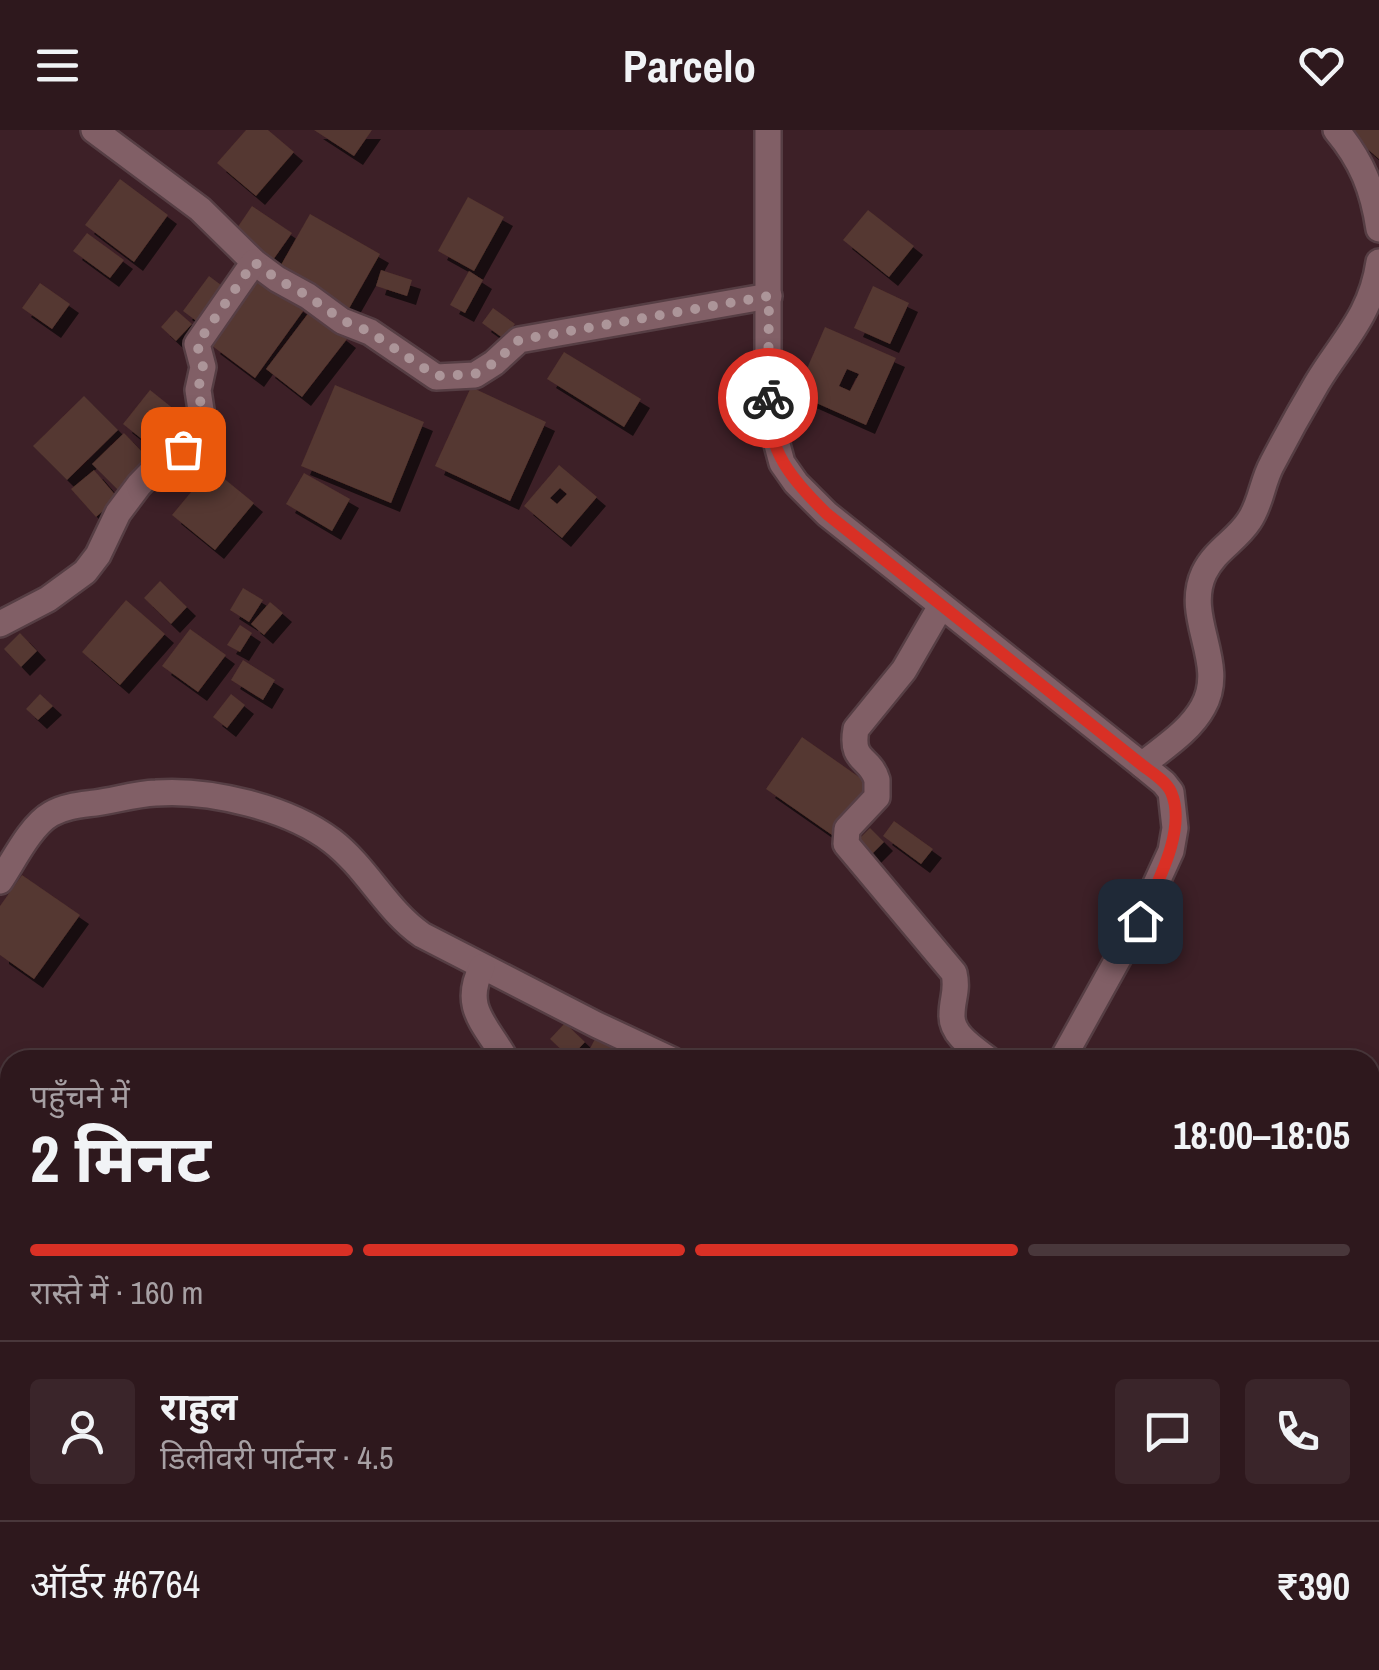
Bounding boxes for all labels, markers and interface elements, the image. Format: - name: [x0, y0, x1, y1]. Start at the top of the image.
- text: Parcelo: [623, 35, 756, 96]
- icon: menu: [30, 38, 85, 93]
- icon: heart: [1294, 38, 1349, 93]
- courier: [718, 348, 818, 448]
- icon: bike: [741, 371, 796, 426]
- pin: [141, 407, 226, 492]
- icon: bag: [156, 422, 211, 477]
- pin: [1098, 879, 1183, 964]
- icon: home: [1113, 894, 1168, 949]
- text: पहुँचने में: [30, 1075, 130, 1118]
- text: 18:00–18:05: [1173, 1110, 1350, 1161]
- text: 2 मिनट: [30, 1115, 211, 1202]
- text: रास्ते में · 160 m: [30, 1271, 203, 1314]
- button: person: [30, 1379, 135, 1484]
- button: chat: [1115, 1379, 1220, 1484]
- button: phone: [1245, 1379, 1350, 1484]
- text: राहुल: [160, 1381, 237, 1432]
- text: डिलीवरी पार्टनर · 4.5: [160, 1436, 394, 1479]
- text: ऑर्डर #6764: [30, 1559, 200, 1610]
- text: ₹390: [1276, 1561, 1350, 1612]

